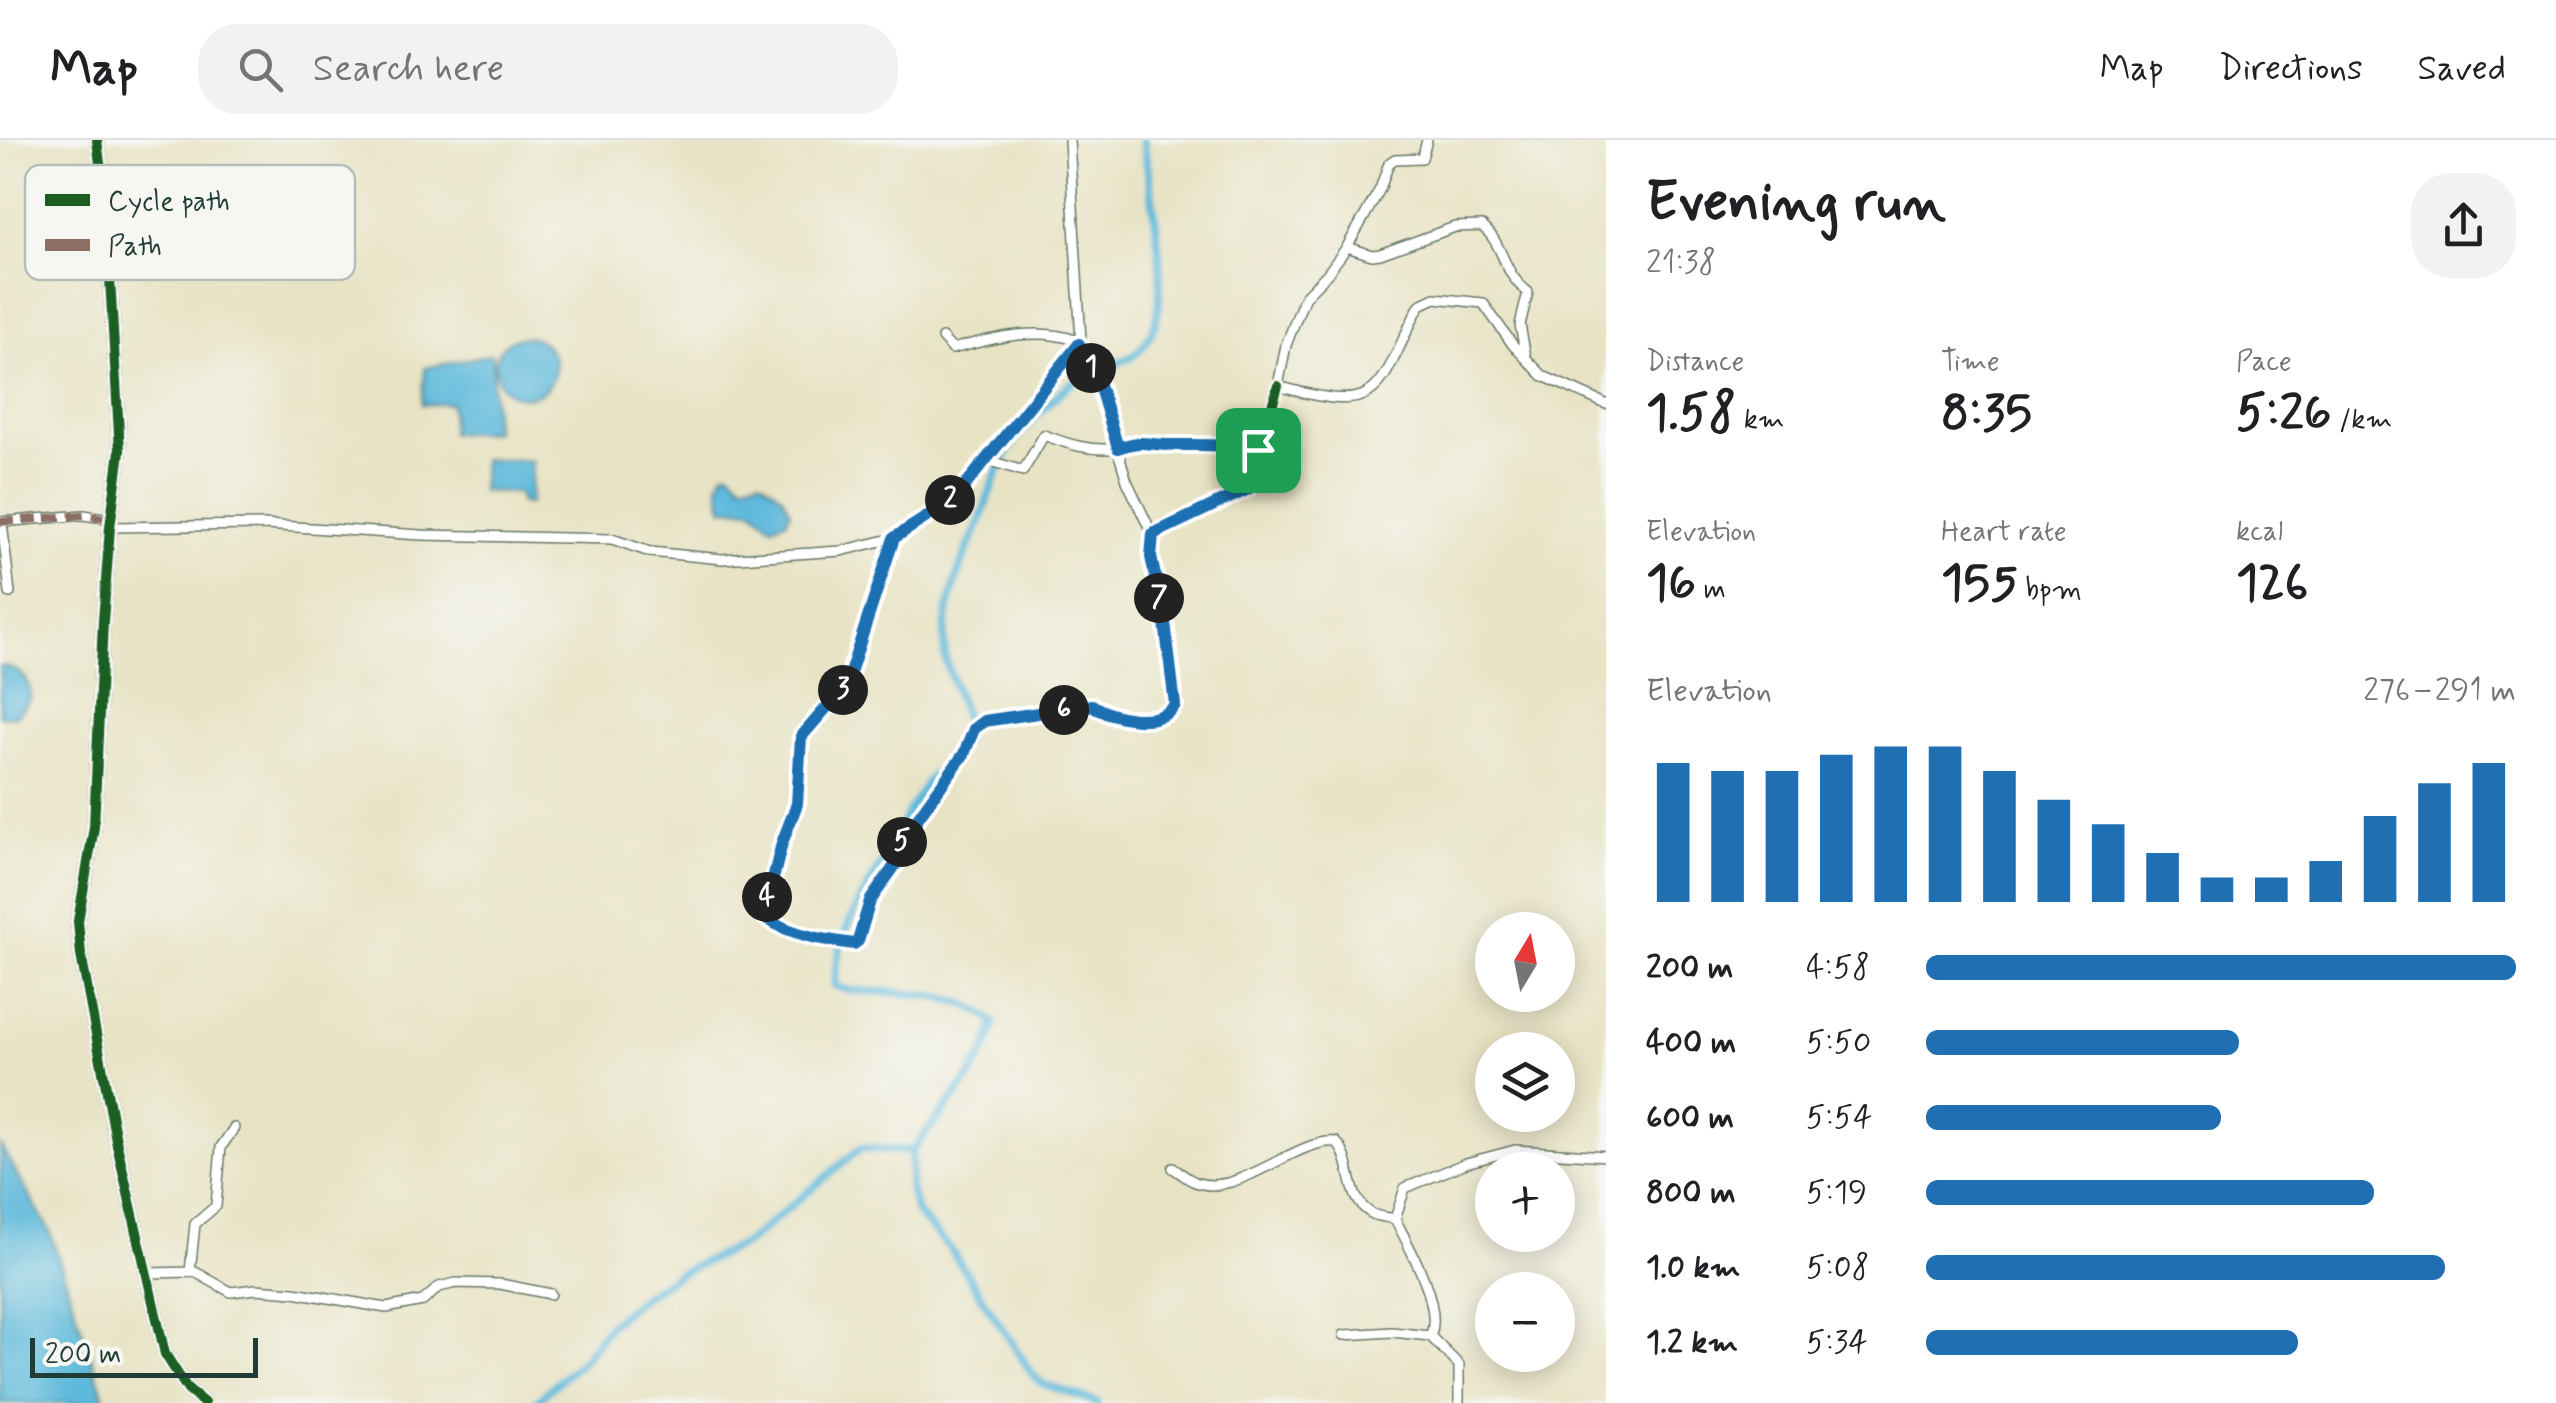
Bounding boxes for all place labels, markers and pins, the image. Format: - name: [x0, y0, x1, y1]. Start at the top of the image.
- pin: 1: [1066, 343, 1116, 393]
- pin: [1216, 408, 1301, 493]
- pin: 2: [925, 475, 975, 525]
- pin: 7: [1134, 573, 1184, 623]
- pin: 3: [818, 665, 868, 715]
- pin: 6: [1039, 685, 1089, 735]
- pin: 5: [877, 817, 927, 867]
- pin: 4: [742, 872, 792, 922]

